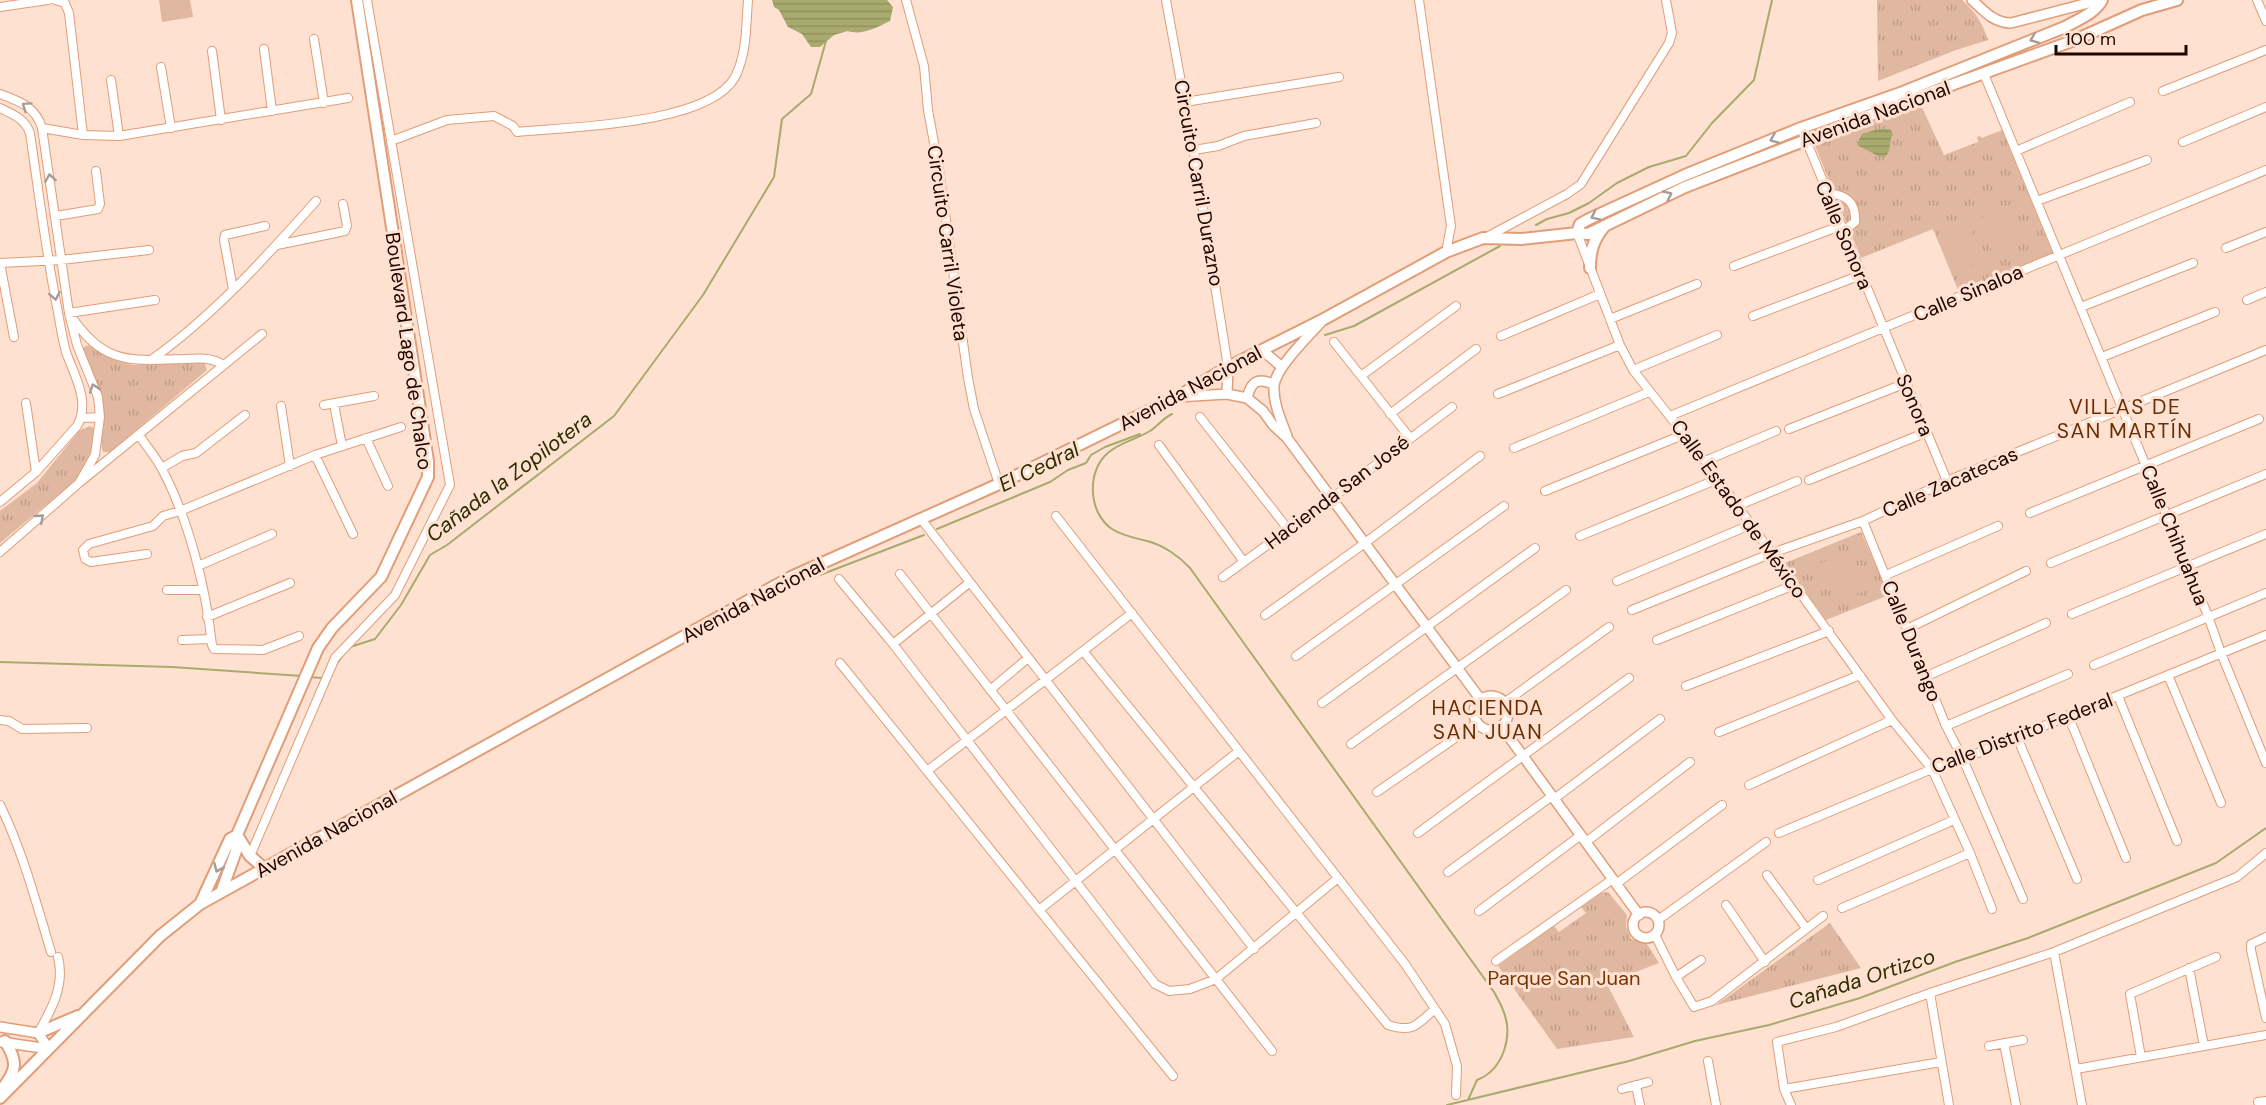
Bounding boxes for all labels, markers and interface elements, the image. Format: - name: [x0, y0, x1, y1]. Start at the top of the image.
- scale bar: [2056, 18, 2186, 56]
- text: 100 m: [2065, 27, 2116, 51]
- one-way arrow: [2030, 32, 2041, 44]
- street label: Avenida Nacional: [1796, 75, 1954, 153]
- street label: Circuito Carril Durazno: [1168, 78, 1230, 288]
- one-way arrow: [21, 102, 32, 113]
- one-way arrow: [1769, 132, 1780, 144]
- street label: Circuito Carril Violeta: [921, 143, 975, 343]
- one-way arrow: [44, 173, 57, 183]
- street label: Calle Sonora: [1809, 177, 1879, 293]
- one-way arrow: [1662, 191, 1673, 203]
- one-way arrow: [1591, 209, 1602, 221]
- street label: Boulevard Lago de Chalco: [379, 231, 439, 471]
- street label: Calle Sinaloa: [1909, 258, 2027, 328]
- one-way arrow: [48, 290, 61, 300]
- street label: Avenida Nacional: [1114, 339, 1266, 437]
- street label: Sonora: [1890, 370, 1940, 440]
- one-way arrow: [89, 383, 102, 394]
- district label: VILLAS DE SAN MARTÍN: [2057, 393, 2193, 445]
- water label: Cañada la Zopilotera: [420, 405, 598, 549]
- street label: Calle Estado de México: [1665, 414, 1813, 604]
- street label: Hacienda San José: [1259, 429, 1415, 555]
- water label: El Cedral: [994, 435, 1084, 498]
- street label: Calle Zacatecas: [1878, 440, 2022, 524]
- street label: Calle Chihuahua: [2135, 461, 2215, 609]
- one-way arrow: [33, 514, 44, 525]
- street label: Avenida Nacional: [677, 551, 829, 649]
- street label: Calle Durango: [1876, 577, 1948, 705]
- street label: Calle Distrito Federal: [1928, 686, 2116, 780]
- district label: HACIENDA SAN JUAN: [1431, 694, 1545, 746]
- street label: Avenida Nacional: [250, 784, 402, 884]
- one-way arrow: [213, 862, 225, 873]
- water label: Cañada Ortizco: [1785, 942, 1939, 1016]
- park label: Parque San Juan: [1488, 965, 1640, 991]

